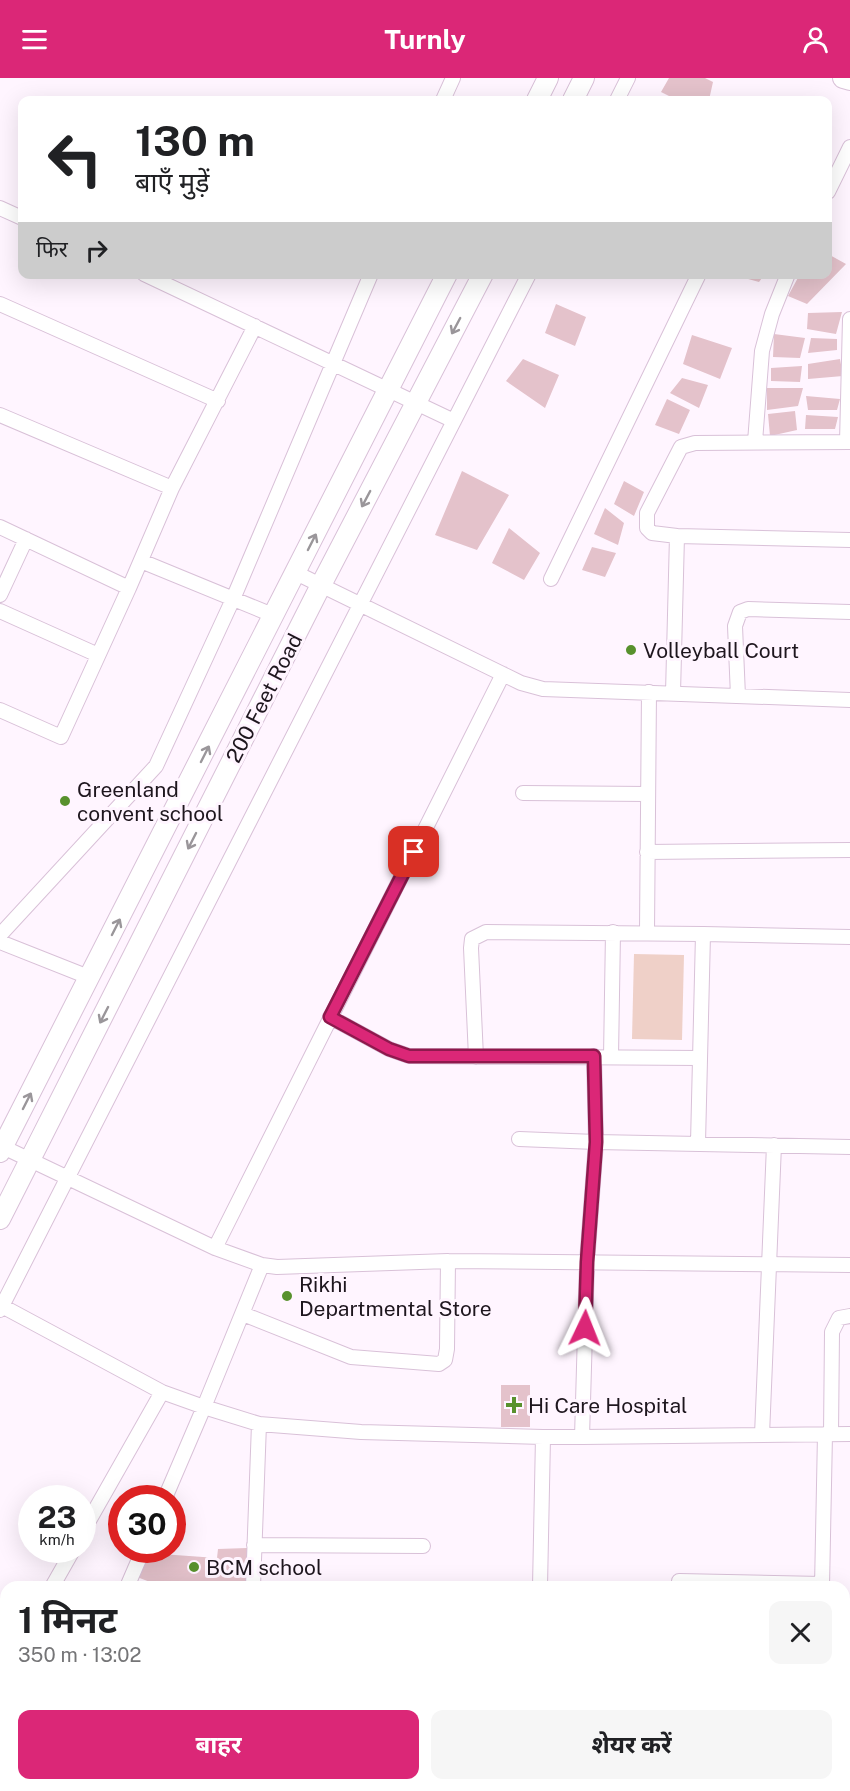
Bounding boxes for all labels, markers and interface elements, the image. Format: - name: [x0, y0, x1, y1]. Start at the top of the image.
- icon: menu: [18, 23, 51, 56]
- text: Turnly: [384, 23, 466, 55]
- icon: person: [799, 23, 832, 56]
- text: 130 m: [135, 116, 255, 165]
- icon: left: [36, 120, 114, 198]
- text: बाएँ मुड़ें: [135, 166, 210, 198]
- icon: right: [80, 234, 113, 267]
- text: फिर: [36, 236, 68, 262]
- one-way arrow: [450, 317, 461, 335]
- one-way arrow: [360, 490, 372, 507]
- one-way arrow: [307, 534, 318, 552]
- street label: 200 Feet Road: [221, 629, 307, 767]
- place label: Volleyball Court: [643, 638, 799, 663]
- marker: Volleyball Court: [624, 643, 638, 657]
- one-way arrow: [200, 745, 211, 763]
- place label: Greenland convent school: [77, 777, 223, 826]
- marker: Greenland convent school: [58, 794, 72, 808]
- pin: [388, 826, 439, 877]
- one-way arrow: [185, 832, 197, 850]
- icon: arrive: [397, 835, 430, 868]
- one-way arrow: [111, 919, 123, 937]
- one-way arrow: [98, 1006, 109, 1024]
- one-way arrow: [22, 1092, 33, 1110]
- place label: Rikhi Departmental Store: [299, 1272, 492, 1321]
- marker: Rikhi Departmental Store: [280, 1289, 294, 1303]
- position arrow: [553, 1296, 617, 1360]
- place label: Hi Care Hospital: [528, 1393, 687, 1418]
- marker: Hi Care Hospital: [505, 1396, 523, 1414]
- speed limit sign: 30: [108, 1485, 186, 1563]
- text: 23: [37, 1499, 77, 1535]
- text: km/h: [39, 1531, 75, 1548]
- place label: BCM school: [206, 1555, 322, 1580]
- marker: BCM school: [187, 1560, 201, 1574]
- text: 1 मिनट: [18, 1599, 117, 1641]
- button: close: [769, 1601, 832, 1664]
- text: 350 m · 13:02: [18, 1643, 141, 1667]
- button: बाहर: [18, 1710, 419, 1779]
- button: शेयर करें: [431, 1710, 832, 1779]

